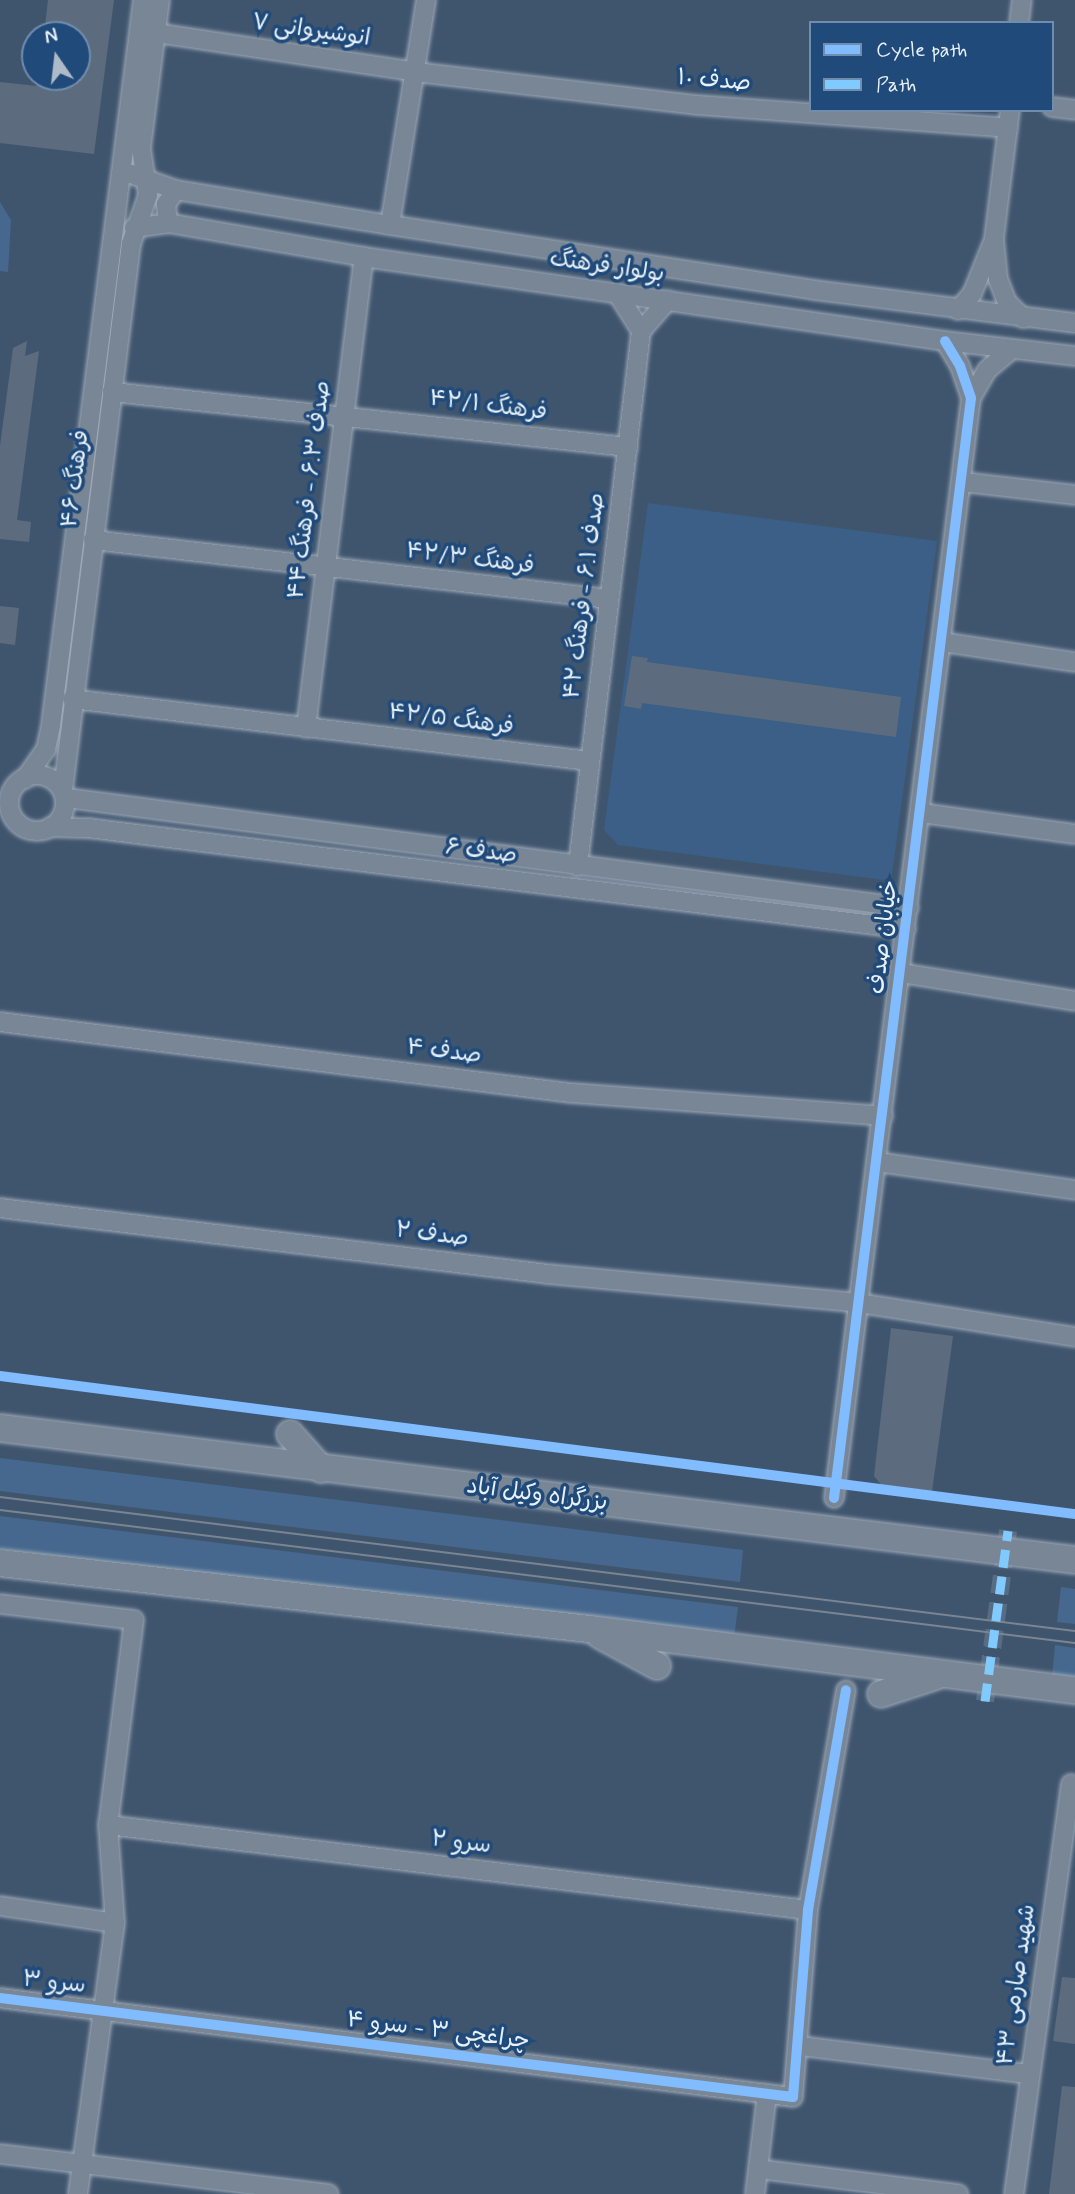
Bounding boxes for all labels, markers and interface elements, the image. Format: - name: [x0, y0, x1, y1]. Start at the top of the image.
- street label: انوشیروانی ۷: [250, 9, 372, 53]
- north arrow: [21, 21, 91, 91]
- legend: [809, 21, 1054, 112]
- text: N: [42, 23, 60, 51]
- text: Cycle path: [876, 36, 967, 64]
- street label: صدف ۱۰: [676, 64, 752, 98]
- text: Path: [876, 71, 916, 99]
- street label: بولوار فرهنگ: [548, 245, 666, 289]
- street label: صدف ۶.۳ - فرهنگ ۴۴: [283, 379, 337, 601]
- street label: فرهنگ ۴۲/۱: [428, 385, 548, 427]
- street label: فرهنگ ۴۶: [56, 428, 96, 530]
- street label: صدف ۶.۱ - فرهنگ ۴۲: [559, 491, 611, 701]
- street label: فرهنگ ۴۲/۳: [404, 537, 536, 581]
- street label: فرهنگ ۴۲/۵: [387, 699, 515, 741]
- street label: صدف ۶: [444, 834, 518, 870]
- street label: خیابان صدف: [863, 878, 905, 996]
- street label: صدف ۴: [405, 1034, 483, 1070]
- street label: صدف ۲: [394, 1217, 470, 1253]
- street label: بزرگراه وکیل آباد: [465, 1473, 609, 1517]
- street label: سرو ۲: [430, 1826, 492, 1860]
- street label: شهید صارمی ۴۳: [992, 1903, 1042, 2067]
- street label: سرو ۳: [21, 1966, 87, 2000]
- street label: چراغچی ۳ - سرو ۴: [345, 2006, 531, 2056]

